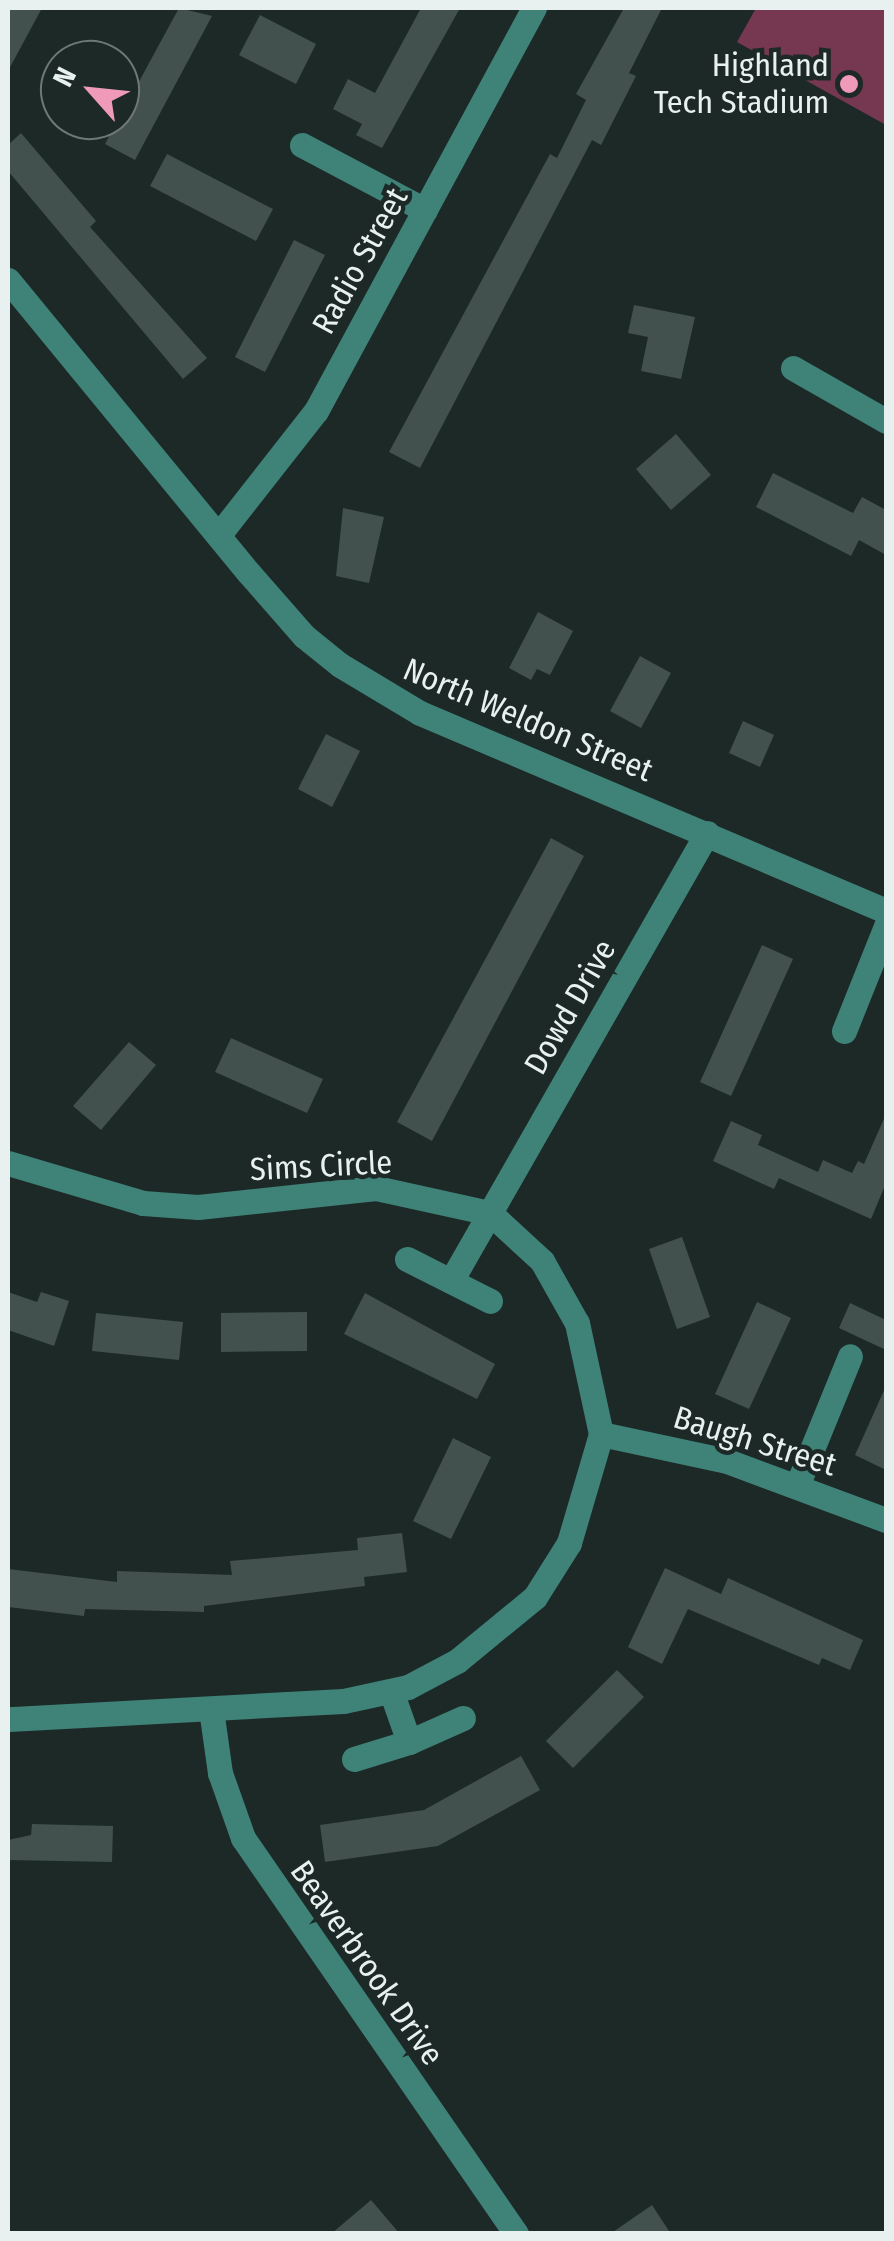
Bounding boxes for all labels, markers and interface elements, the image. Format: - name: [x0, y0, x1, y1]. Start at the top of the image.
- north arrow: [40, 40, 140, 140]
- place label: Highland Tech Stadium: [654, 47, 829, 122]
- text: N: [46, 62, 83, 92]
- marker: Highland Tech Stadium: [838, 73, 860, 95]
- street label: Radio Street: [304, 181, 416, 341]
- street label: North Weldon Street: [398, 650, 658, 790]
- street label: Dowd Drive: [516, 933, 624, 1081]
- street label: Sims Circle: [249, 1143, 393, 1189]
- street label: Baugh Street: [669, 1398, 841, 1484]
- street label: Beaverbrook Drive: [282, 1854, 452, 2072]

